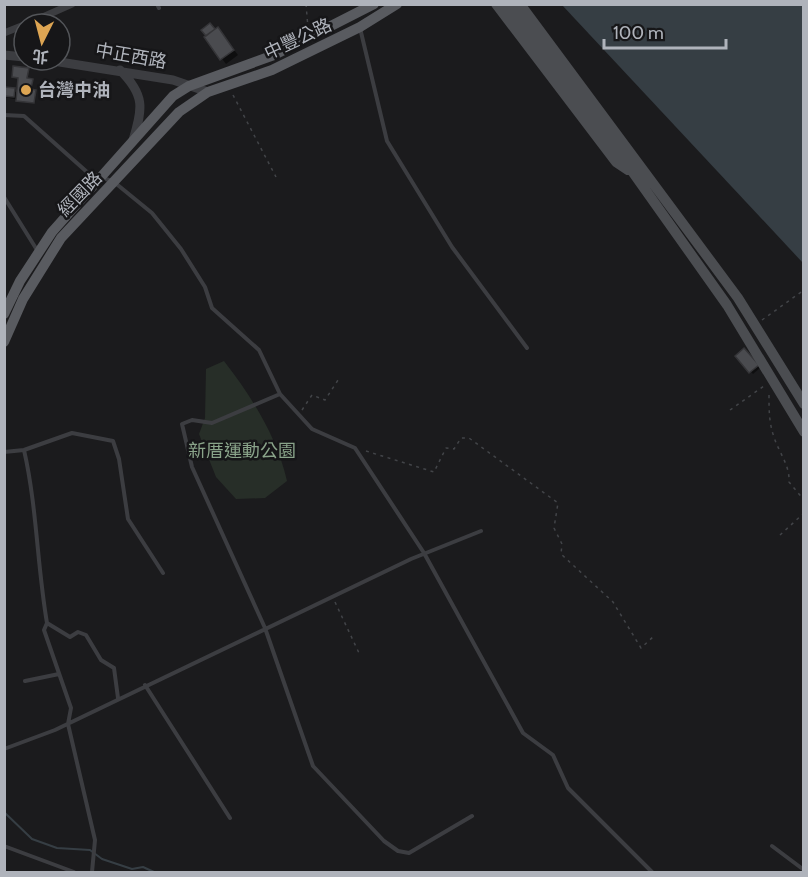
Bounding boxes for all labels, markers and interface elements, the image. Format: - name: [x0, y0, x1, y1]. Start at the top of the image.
- north arrow: [12, 12, 72, 72]
- scale bar: [604, 12, 726, 50]
- street label: 中豐公路: [261, 14, 335, 64]
- text: 100 m: [613, 22, 664, 44]
- street label: 中正西路: [94, 39, 168, 73]
- text: 北: [32, 46, 49, 67]
- place label: 台灣中油: [38, 79, 110, 101]
- marker: 台灣中油: [19, 83, 33, 97]
- street label: 經國路: [53, 167, 107, 221]
- park label: 新厝運動公園: [188, 440, 296, 462]

